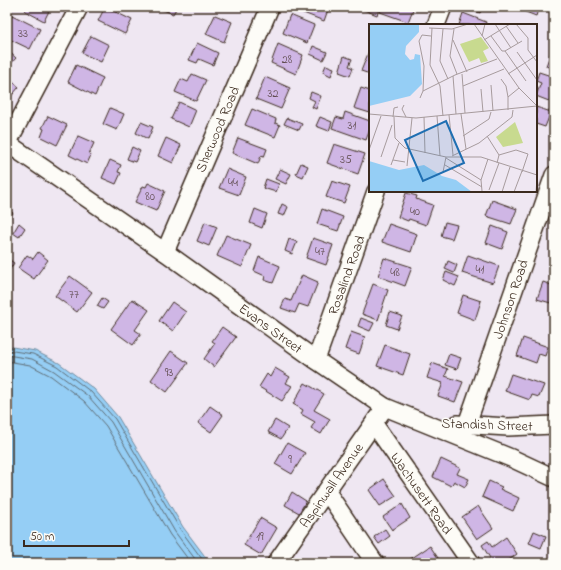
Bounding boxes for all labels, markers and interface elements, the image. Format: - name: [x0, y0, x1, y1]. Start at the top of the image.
- inset map: [369, 24, 537, 192]
- house number: 33: [18, 25, 28, 43]
- house number: 28: [282, 51, 293, 69]
- street label: Sherwood Road: [191, 83, 246, 176]
- house number: 32: [268, 85, 278, 103]
- house number: 31: [348, 117, 357, 135]
- house number: 35: [340, 151, 352, 169]
- house number: 44: [228, 174, 238, 192]
- house number: 80: [145, 188, 155, 206]
- house number: 40: [410, 203, 420, 221]
- street label: Rosalind Road: [323, 233, 372, 318]
- house number: 47: [315, 243, 325, 261]
- street label: Johnson Road: [488, 257, 535, 342]
- house number: 41: [476, 261, 485, 279]
- house number: 48: [390, 264, 400, 282]
- house number: 77: [69, 286, 79, 304]
- street label: Evans Street: [234, 299, 307, 360]
- house number: 93: [165, 364, 173, 382]
- street label: Standish Street: [441, 413, 533, 438]
- street label: Aspinwall Avenue: [295, 438, 370, 533]
- street label: Wachusett Road: [385, 449, 457, 539]
- house number: 9: [288, 451, 292, 469]
- scale bar: [24, 522, 129, 548]
- text: 50 m: [30, 528, 54, 546]
- house number: 19: [256, 528, 264, 546]

